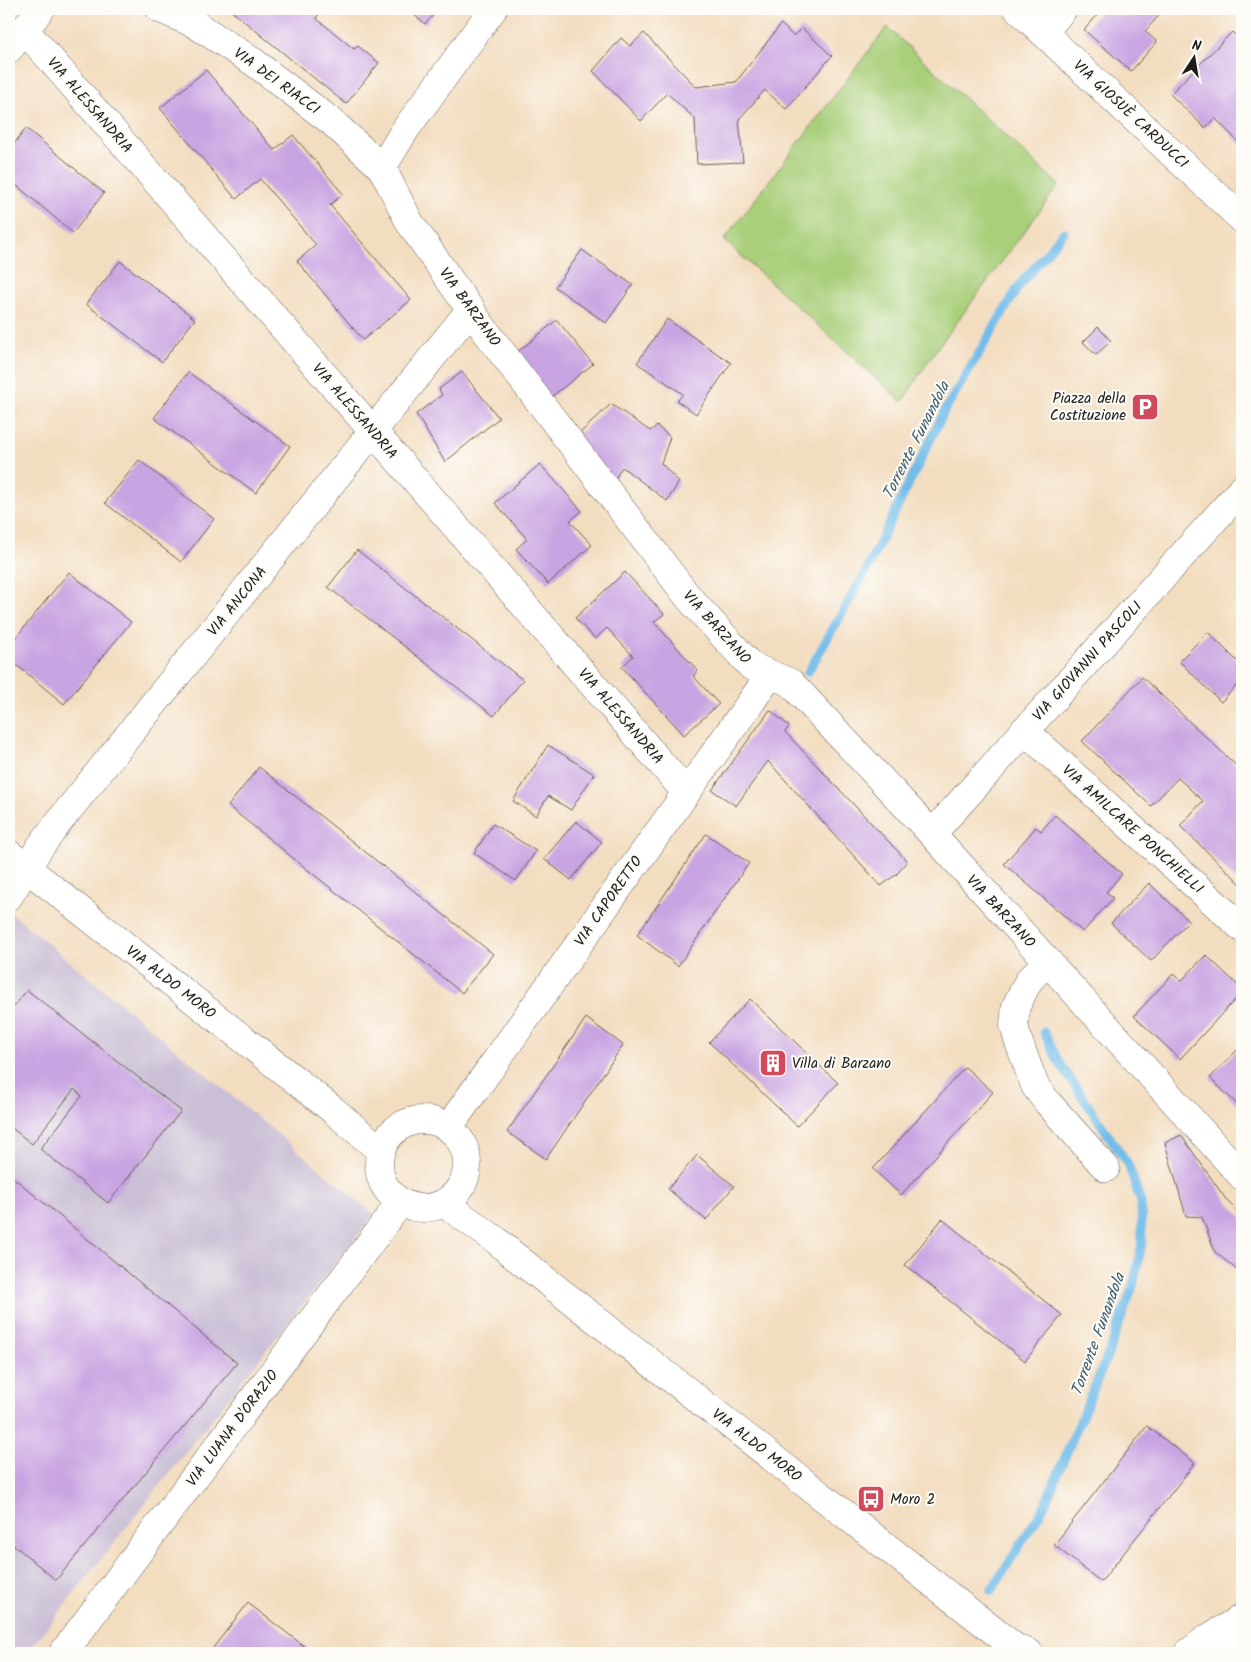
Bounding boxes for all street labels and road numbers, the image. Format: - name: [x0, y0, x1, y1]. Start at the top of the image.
- street label: VIA DEI RIACCI: [228, 42, 325, 122]
- street label: VIA ALESSANDRIA: [40, 52, 138, 159]
- street label: VIA GIOSUÈ CARDUCCI: [1067, 55, 1194, 175]
- street label: VIA BARZANO: [432, 263, 506, 352]
- street label: VIA ALESSANDRIA: [305, 358, 403, 465]
- street label: VIA ANCONA: [202, 561, 274, 642]
- street label: VIA BARZANO: [676, 585, 756, 670]
- street label: VIA GIOVANNI PASCOLI: [1027, 596, 1149, 727]
- street label: VIA ALESSANDRIA: [571, 663, 669, 770]
- street label: VIA AMILCARE PONCHIELLI: [1056, 759, 1209, 901]
- street label: VIA CAPORETTO: [569, 851, 649, 952]
- street label: VIA BARZANO: [960, 869, 1041, 954]
- street label: VIA ALDO MORO: [120, 940, 221, 1026]
- street label: VIA LUANA D'ORAZIO: [181, 1365, 285, 1492]
- street label: VIA ALDO MORO: [706, 1403, 807, 1489]

